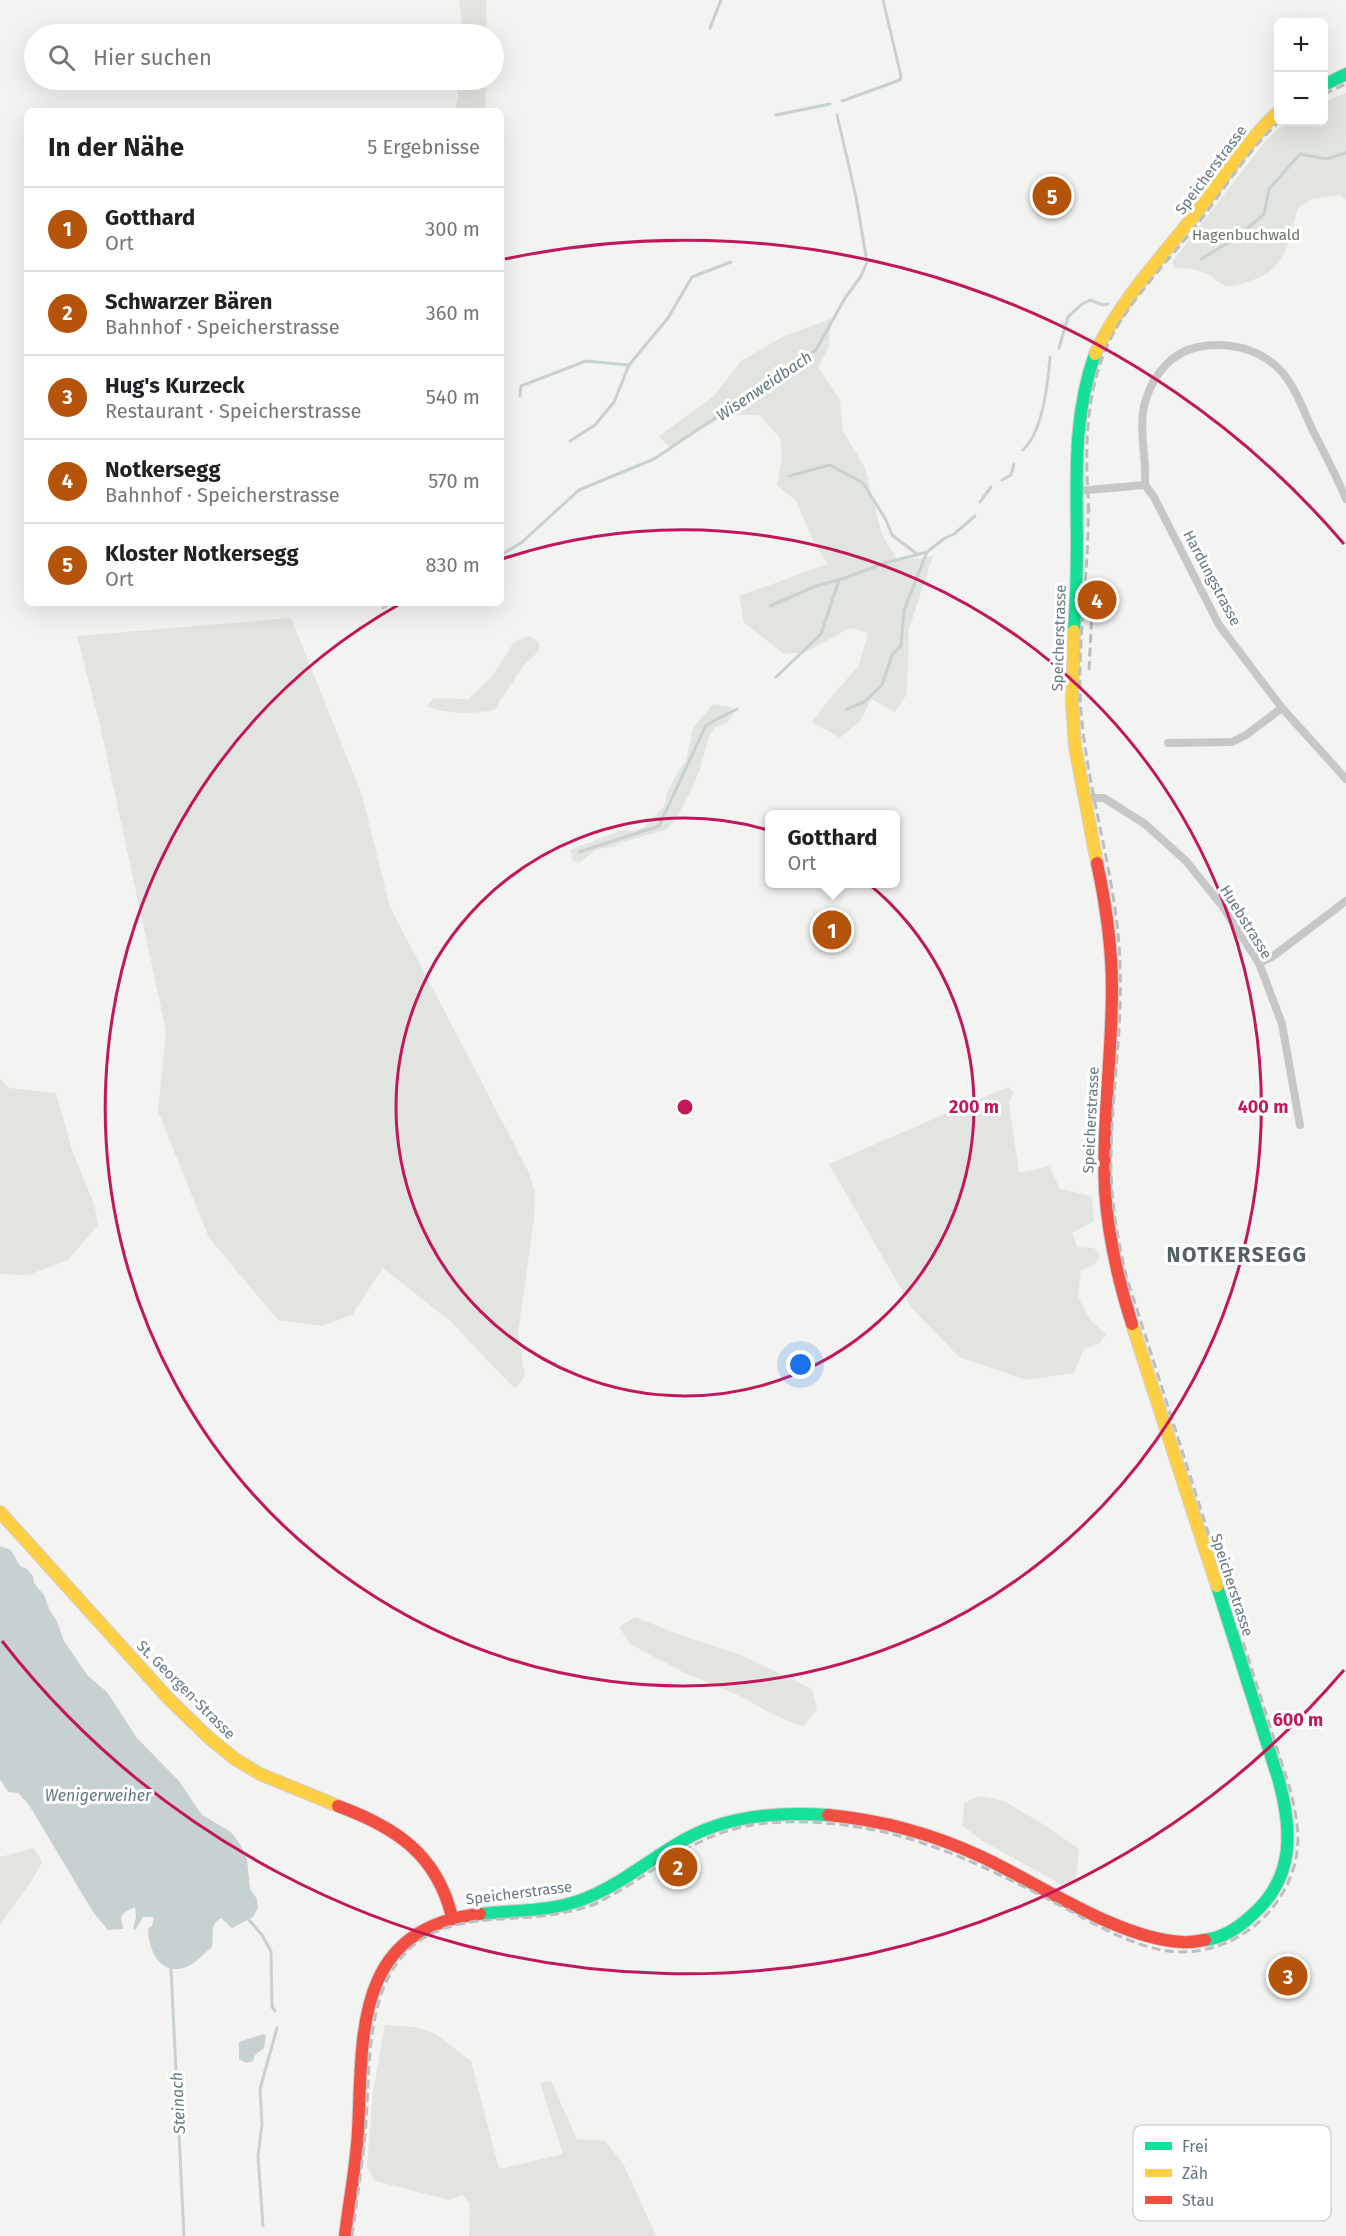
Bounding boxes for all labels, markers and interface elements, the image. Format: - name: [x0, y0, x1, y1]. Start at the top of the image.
- map controls: [1274, 18, 1328, 126]
- button: +: [1274, 18, 1328, 72]
- search box: [24, 24, 504, 90]
- icon: search: [45, 41, 78, 74]
- text: Hier suchen: [93, 44, 212, 71]
- button: −: [1274, 72, 1328, 126]
- street label: Speicherstrasse: [1172, 122, 1250, 218]
- text: In der Nähe: [48, 132, 184, 163]
- text: 5 Ergebnisse: [367, 135, 480, 159]
- pin: 5: [1032, 174, 1072, 218]
- text: Gotthard: [105, 204, 195, 231]
- text: 1: [63, 217, 72, 241]
- text: 300 m: [425, 217, 480, 241]
- park label: Hagenbuchwald: [1192, 226, 1300, 244]
- text: Ort: [105, 231, 134, 255]
- text: Schwarzer Bären: [105, 288, 272, 315]
- text: 2: [62, 301, 73, 325]
- text: 360 m: [426, 301, 480, 325]
- text: Bahnhof · Speicherstrasse: [105, 315, 340, 339]
- water label: Wisenweidbach: [713, 347, 815, 425]
- text: Hug's Kurzeck: [105, 372, 245, 399]
- text: 3: [62, 385, 73, 409]
- text: 540 m: [426, 385, 480, 409]
- text: Restaurant · Speicherstrasse: [105, 399, 361, 423]
- text: Notkersegg: [105, 456, 221, 483]
- text: 4: [62, 469, 73, 493]
- text: 570 m: [428, 469, 480, 493]
- text: Bahnhof · Speicherstrasse: [105, 483, 340, 507]
- street label: Hardungstrasse: [1179, 527, 1245, 629]
- text: Kloster Notkersegg: [105, 540, 299, 567]
- text: 5: [62, 553, 73, 577]
- text: 830 m: [425, 553, 480, 577]
- text: Ort: [105, 567, 134, 591]
- pin: 4: [1078, 578, 1116, 622]
- street label: Speicherstrasse: [1048, 584, 1070, 692]
- popup: [765, 810, 900, 888]
- text: Gotthard: [787, 824, 878, 851]
- text: Ort: [787, 851, 816, 875]
- street label: Huebstrasse: [1216, 882, 1276, 962]
- pin: 1: [812, 908, 852, 952]
- street label: Speicherstrasse: [1079, 1066, 1103, 1174]
- text: 200 m: [949, 1096, 999, 1118]
- text: 400 m: [1238, 1096, 1288, 1118]
- centre of rings: [675, 1097, 695, 1117]
- district label: NOTKERSEGG: [1167, 1242, 1308, 1268]
- your location: [786, 1350, 815, 1379]
- street label: Speicherstrasse: [1207, 1531, 1257, 1639]
- street label: St. Georgen-Strasse: [133, 1637, 239, 1743]
- text: 600 m: [1273, 1709, 1323, 1731]
- water label: Wenigerweiher: [45, 1786, 152, 1805]
- pin: 2: [658, 1844, 698, 1890]
- street label: Speicherstrasse: [465, 1878, 573, 1908]
- pin: 3: [1268, 1954, 1308, 1998]
- water label: Steinach: [167, 2072, 189, 2135]
- legend: [1133, 2125, 1331, 2221]
- text: Frei: [1182, 2137, 1208, 2156]
- text: Zäh: [1182, 2164, 1208, 2183]
- text: Stau: [1182, 2191, 1214, 2210]

